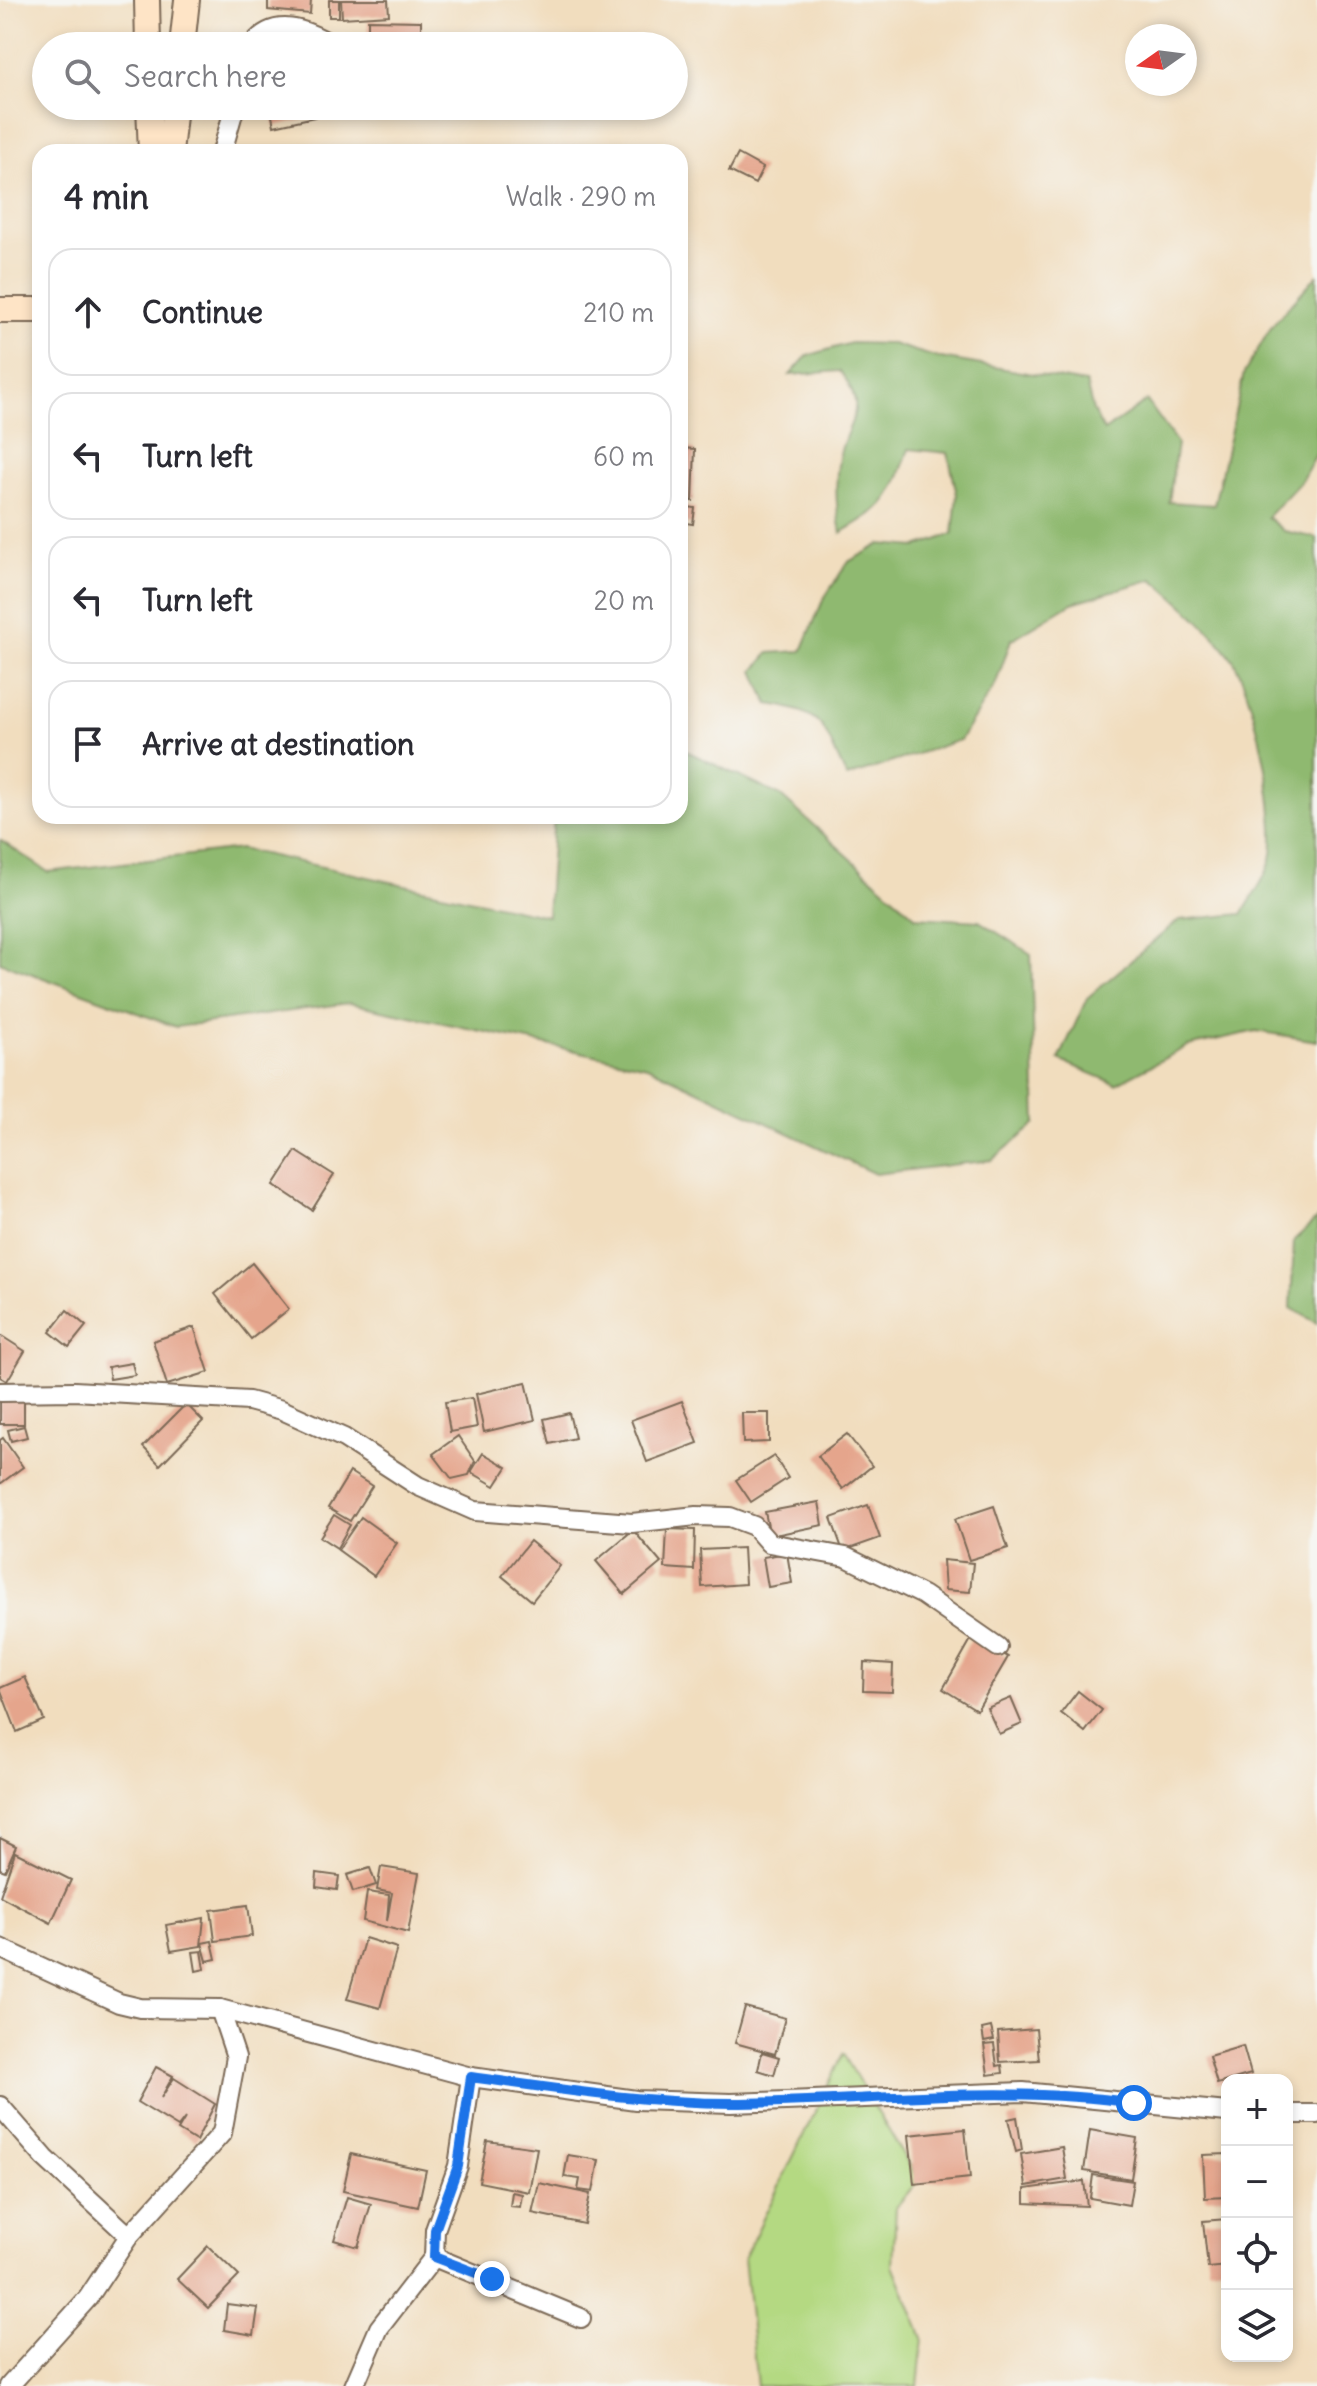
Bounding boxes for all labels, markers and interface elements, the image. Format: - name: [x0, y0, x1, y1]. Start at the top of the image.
- north arrow: [1125, 24, 1197, 96]
- search box: [32, 32, 688, 120]
- icon: search: [60, 54, 104, 98]
- text: Search here: [124, 57, 287, 95]
- text: 4 min: [64, 175, 149, 218]
- text: Walk · 290 m: [506, 180, 656, 213]
- icon: ahead: [66, 290, 110, 334]
- text: Continue: [142, 293, 263, 331]
- text: 210 m: [583, 296, 654, 329]
- icon: left: [66, 434, 110, 478]
- text: Turn left: [142, 437, 253, 475]
- text: 60 m: [593, 440, 654, 473]
- icon: left: [66, 578, 110, 622]
- text: Turn left: [142, 581, 253, 619]
- text: 20 m: [594, 584, 654, 617]
- icon: arrive: [66, 722, 110, 766]
- text: Arrive at destination: [142, 725, 414, 763]
- map controls: [1221, 2074, 1293, 2362]
- button: +: [1221, 2074, 1293, 2146]
- route start: [1116, 2085, 1152, 2121]
- button: −: [1221, 2146, 1293, 2218]
- button: locate: [1221, 2218, 1293, 2290]
- route end: [474, 2261, 510, 2297]
- button: layers: [1221, 2290, 1293, 2362]

